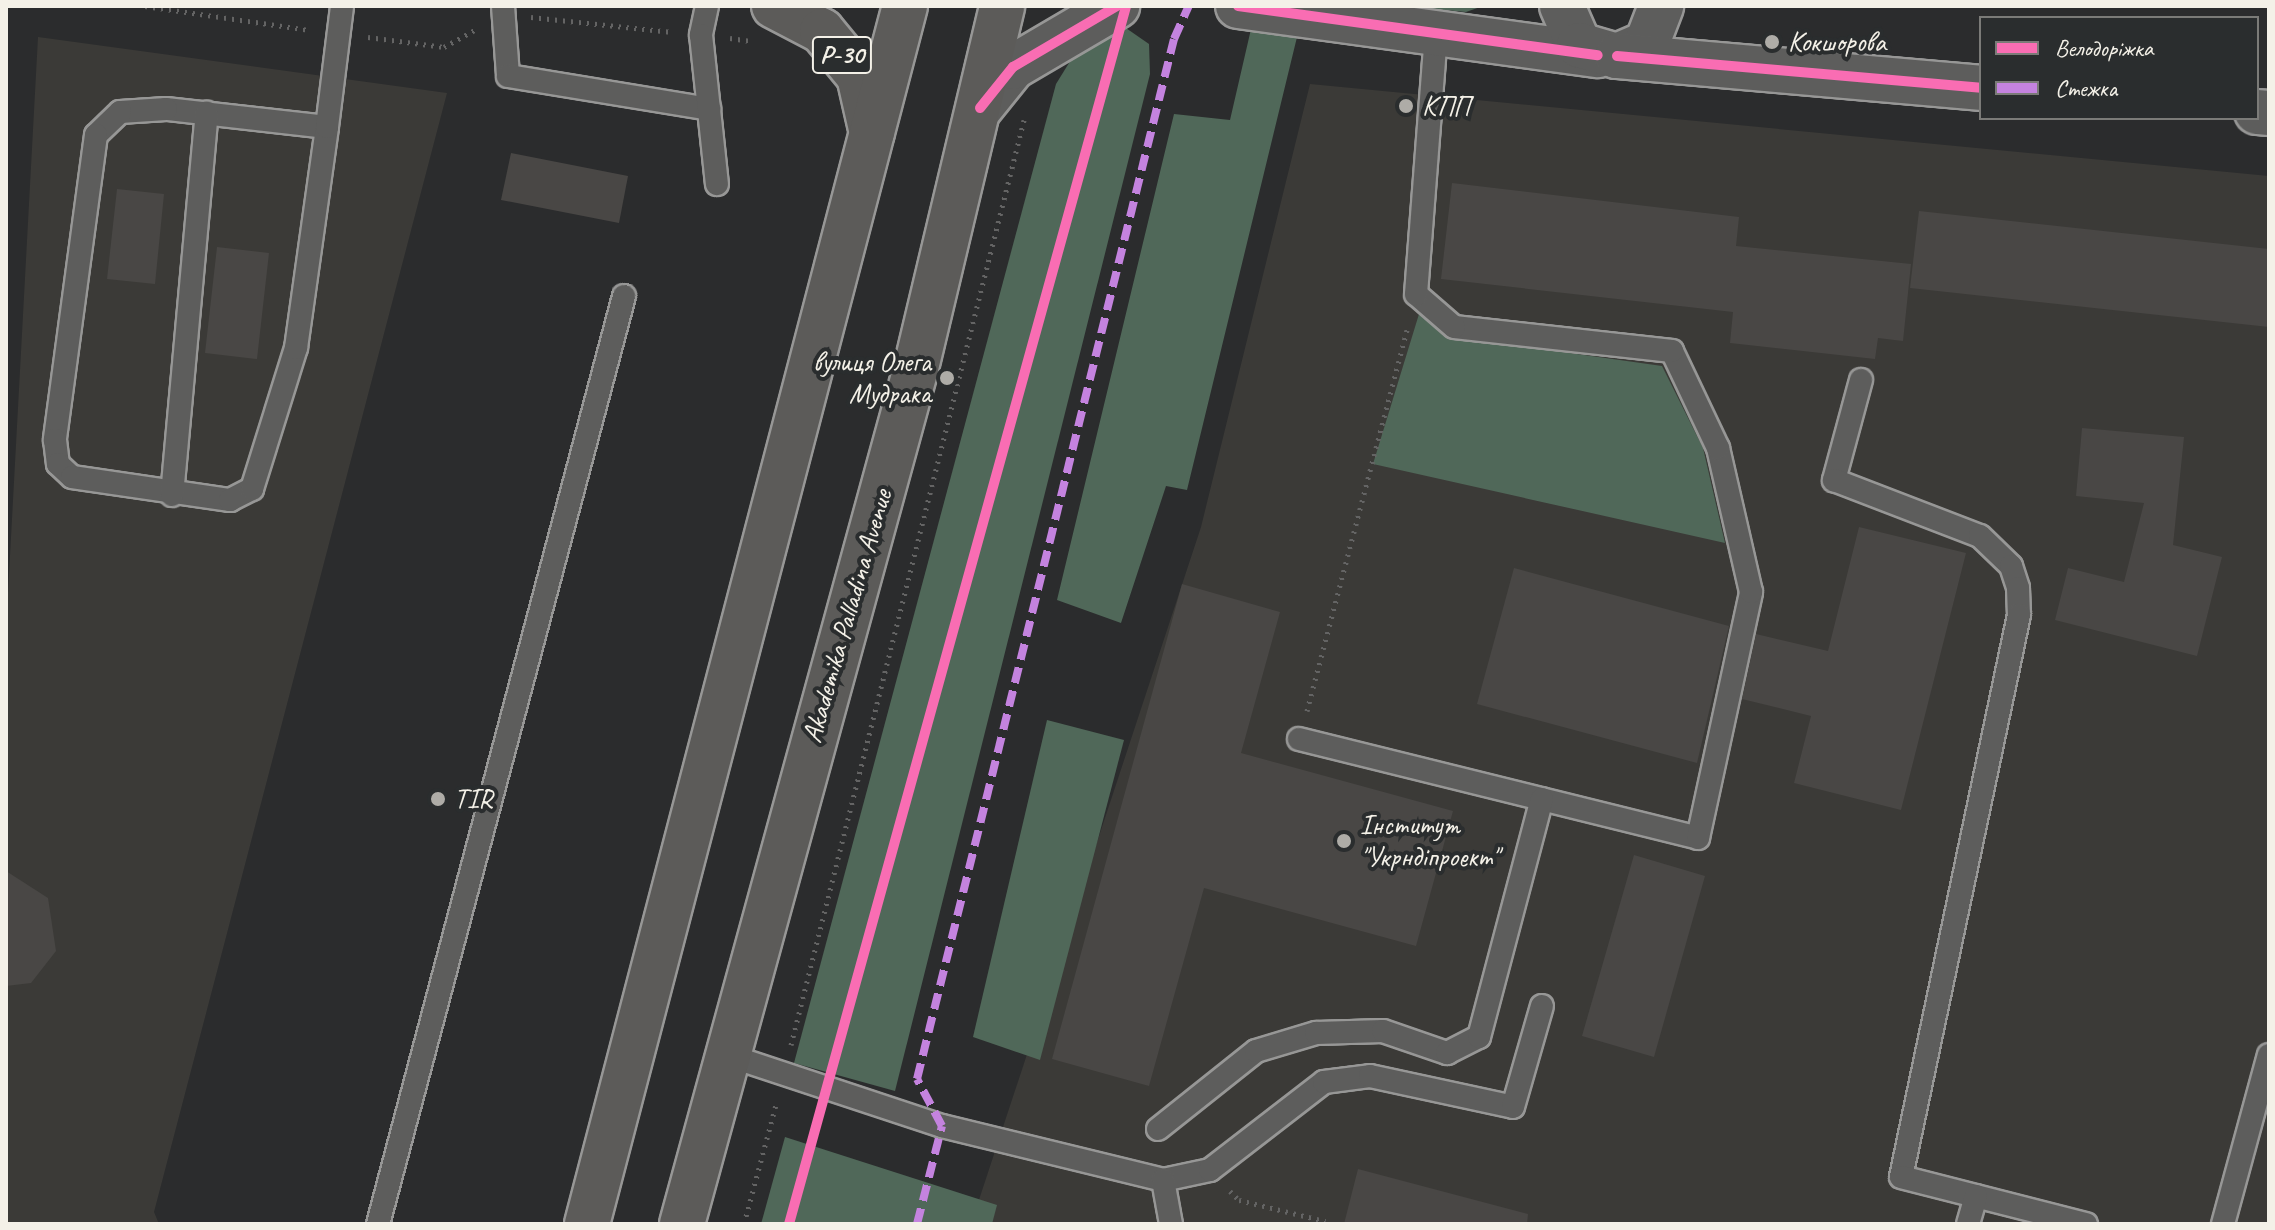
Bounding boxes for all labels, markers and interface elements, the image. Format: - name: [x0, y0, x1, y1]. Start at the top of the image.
- legend: [1979, 16, 2259, 120]
- place label: Кокшорова: [1788, 25, 1886, 59]
- road number: Р-30: [810, 33, 874, 77]
- marker: Кокшорова: [1763, 33, 1781, 51]
- text: Велодоріжка: [2055, 33, 2153, 63]
- text: Стежка: [2055, 73, 2117, 103]
- place label: КПП: [1422, 89, 1470, 123]
- marker: КПП: [1397, 97, 1415, 115]
- place label: вулиця Олега Мудрака: [813, 345, 931, 411]
- marker: вулиця Олега Мудрака: [938, 369, 956, 387]
- street label: Akademika Palladina Avenue: [794, 485, 900, 747]
- place label: TIR: [454, 782, 492, 816]
- marker: TIR: [429, 790, 447, 808]
- place label: Інститут "Укрндіпроект": [1360, 808, 1498, 874]
- marker: Інститут "Укрндіпроект": [1335, 832, 1353, 850]

